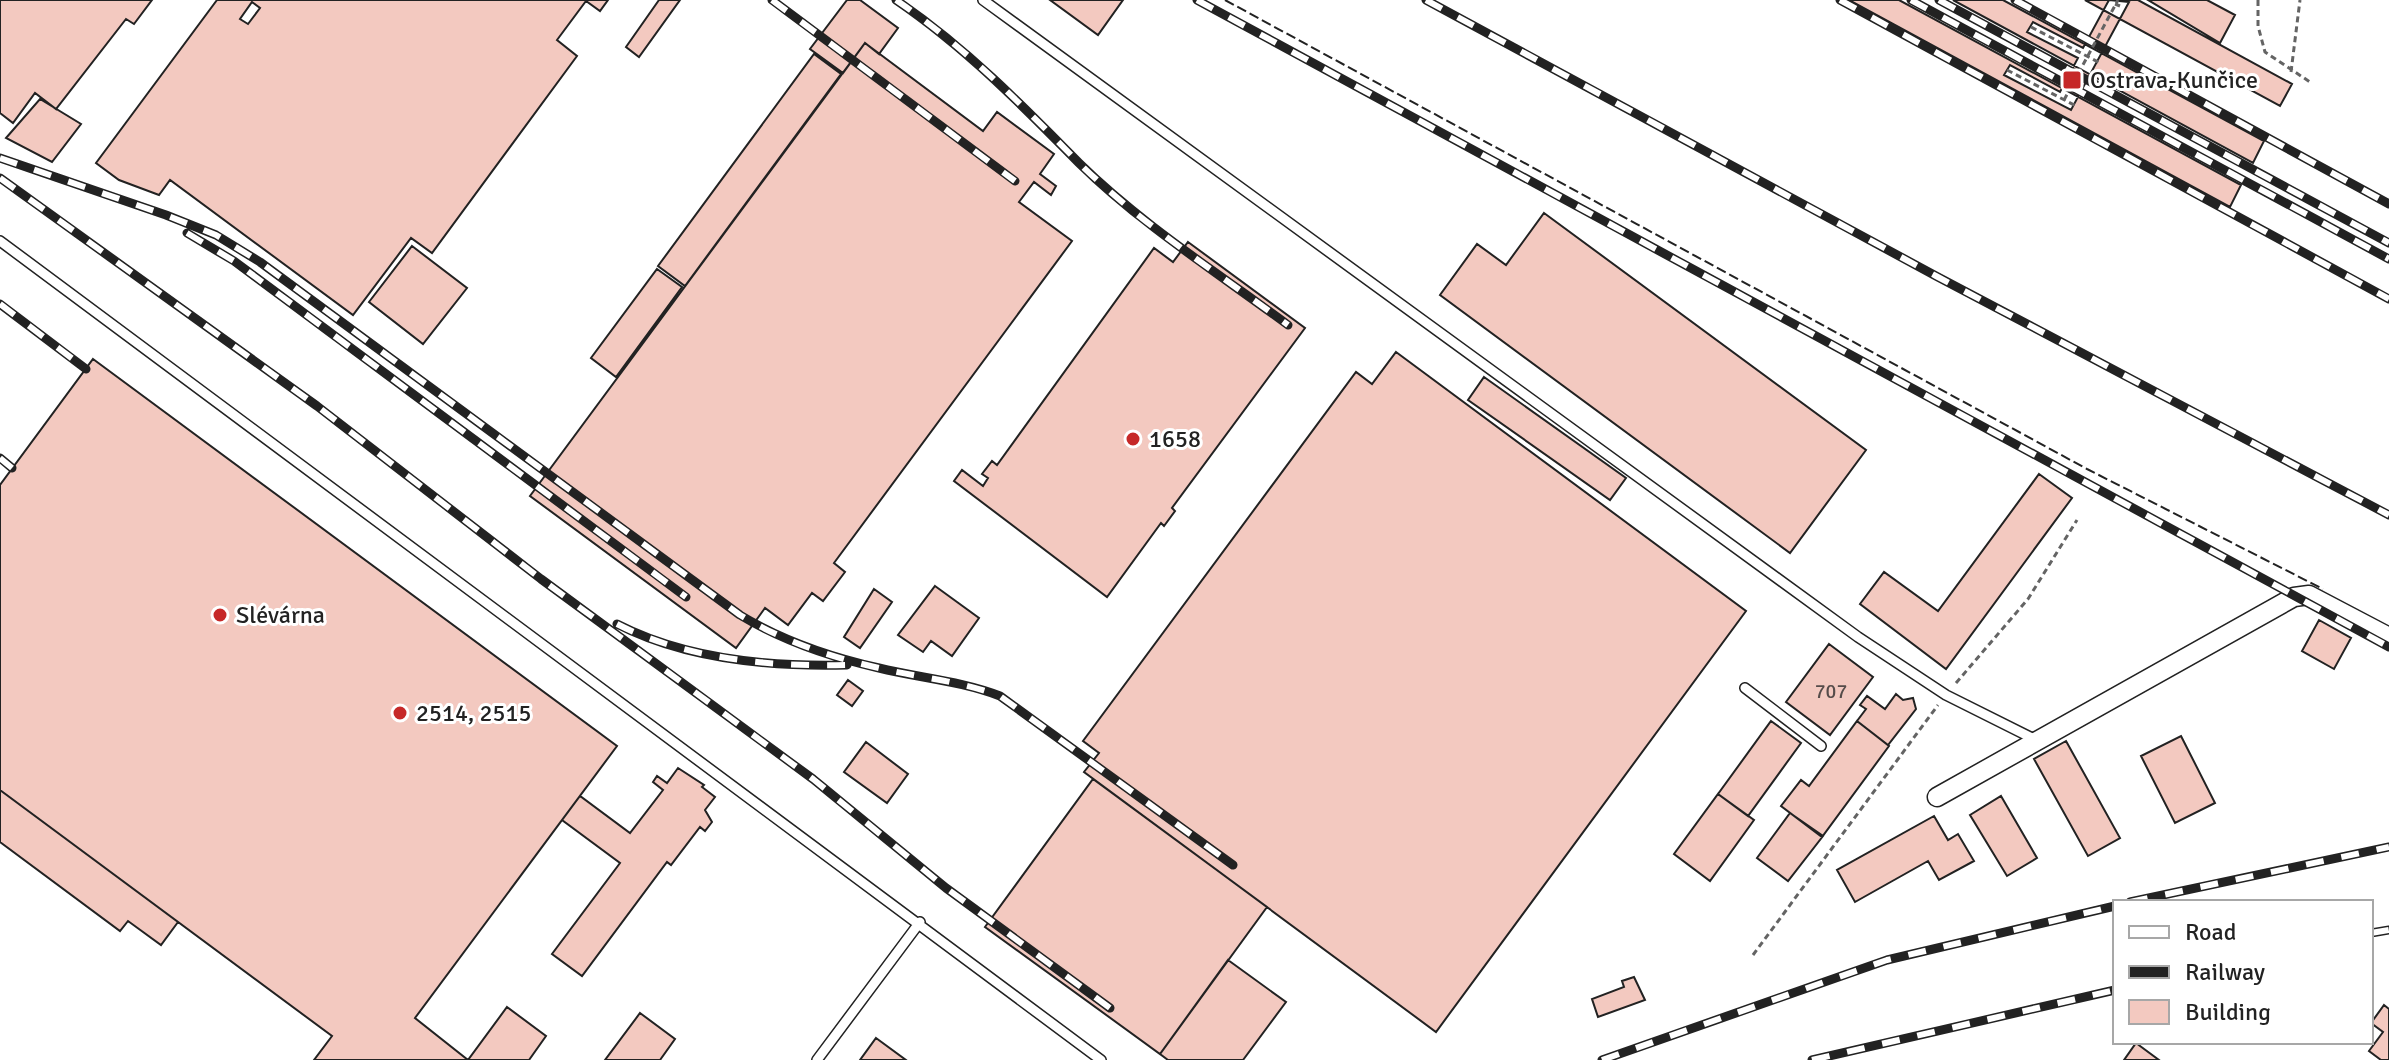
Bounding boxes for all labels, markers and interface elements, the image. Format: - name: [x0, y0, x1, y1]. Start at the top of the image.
- place label: Ostrava-Kunčice: [2090, 65, 2258, 95]
- marker: Ostrava-Kunčice: [2061, 69, 2083, 91]
- place label: 1658: [1149, 424, 1201, 454]
- marker: 1658: [1124, 430, 1142, 448]
- place label: Slévárna: [236, 600, 325, 630]
- marker: Slévárna: [211, 606, 229, 624]
- house number: 707: [1815, 679, 1847, 704]
- place label: 2514, 2515: [416, 698, 531, 728]
- marker: 2514, 2515: [391, 704, 409, 722]
- legend: [2113, 900, 2373, 1044]
- text: Road: [2185, 917, 2236, 947]
- text: Railway: [2185, 957, 2265, 987]
- text: Building: [2185, 997, 2271, 1027]

